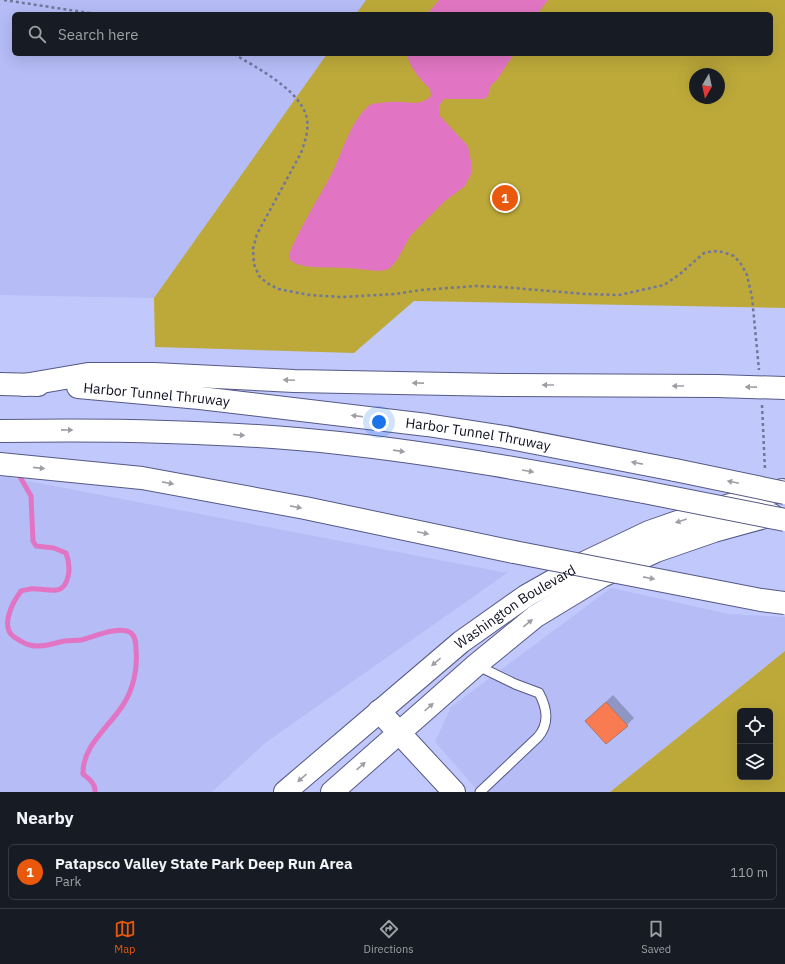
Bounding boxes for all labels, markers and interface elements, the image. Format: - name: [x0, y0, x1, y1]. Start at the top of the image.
- search box: [12, 12, 773, 56]
- icon: search: [26, 23, 48, 45]
- text: Search here: [58, 25, 138, 44]
- north arrow: [689, 68, 725, 104]
- pin: 1: [492, 183, 518, 213]
- one-way arrow: [282, 377, 295, 384]
- street label: Harbor Tunnel Thruway: [83, 379, 231, 410]
- one-way arrow: [411, 380, 424, 386]
- one-way arrow: [541, 382, 554, 388]
- one-way arrow: [671, 383, 684, 389]
- one-way arrow: [744, 384, 757, 390]
- your location: [369, 412, 389, 432]
- one-way arrow: [351, 413, 363, 419]
- street label: Harbor Tunnel Thruway: [404, 414, 552, 455]
- one-way arrow: [61, 427, 73, 434]
- one-way arrow: [233, 432, 245, 439]
- one-way arrow: [393, 448, 405, 454]
- one-way arrow: [630, 459, 643, 465]
- one-way arrow: [33, 465, 45, 471]
- one-way arrow: [522, 468, 534, 474]
- one-way arrow: [727, 479, 739, 485]
- one-way arrow: [162, 480, 174, 486]
- one-way arrow: [290, 504, 302, 510]
- one-way arrow: [674, 518, 686, 524]
- one-way arrow: [417, 530, 429, 536]
- street label: Washington Boulevard: [451, 561, 579, 653]
- one-way arrow: [643, 576, 655, 582]
- one-way arrow: [523, 619, 534, 628]
- one-way arrow: [431, 658, 442, 667]
- one-way arrow: [424, 702, 434, 712]
- map controls: [737, 708, 773, 780]
- button: locate: [737, 708, 773, 744]
- button: layers: [737, 744, 773, 780]
- one-way arrow: [356, 762, 367, 771]
- one-way arrow: [297, 773, 307, 782]
- text: Nearby: [16, 807, 74, 829]
- text: Patapsco Valley State Park Deep Run Area: [55, 854, 353, 873]
- text: 1: [26, 864, 34, 881]
- text: 110 m: [730, 864, 768, 881]
- text: Park: [55, 873, 81, 890]
- tab: Map: [114, 918, 136, 956]
- tab: Directions: [364, 918, 414, 956]
- tab: Saved: [641, 918, 671, 956]

